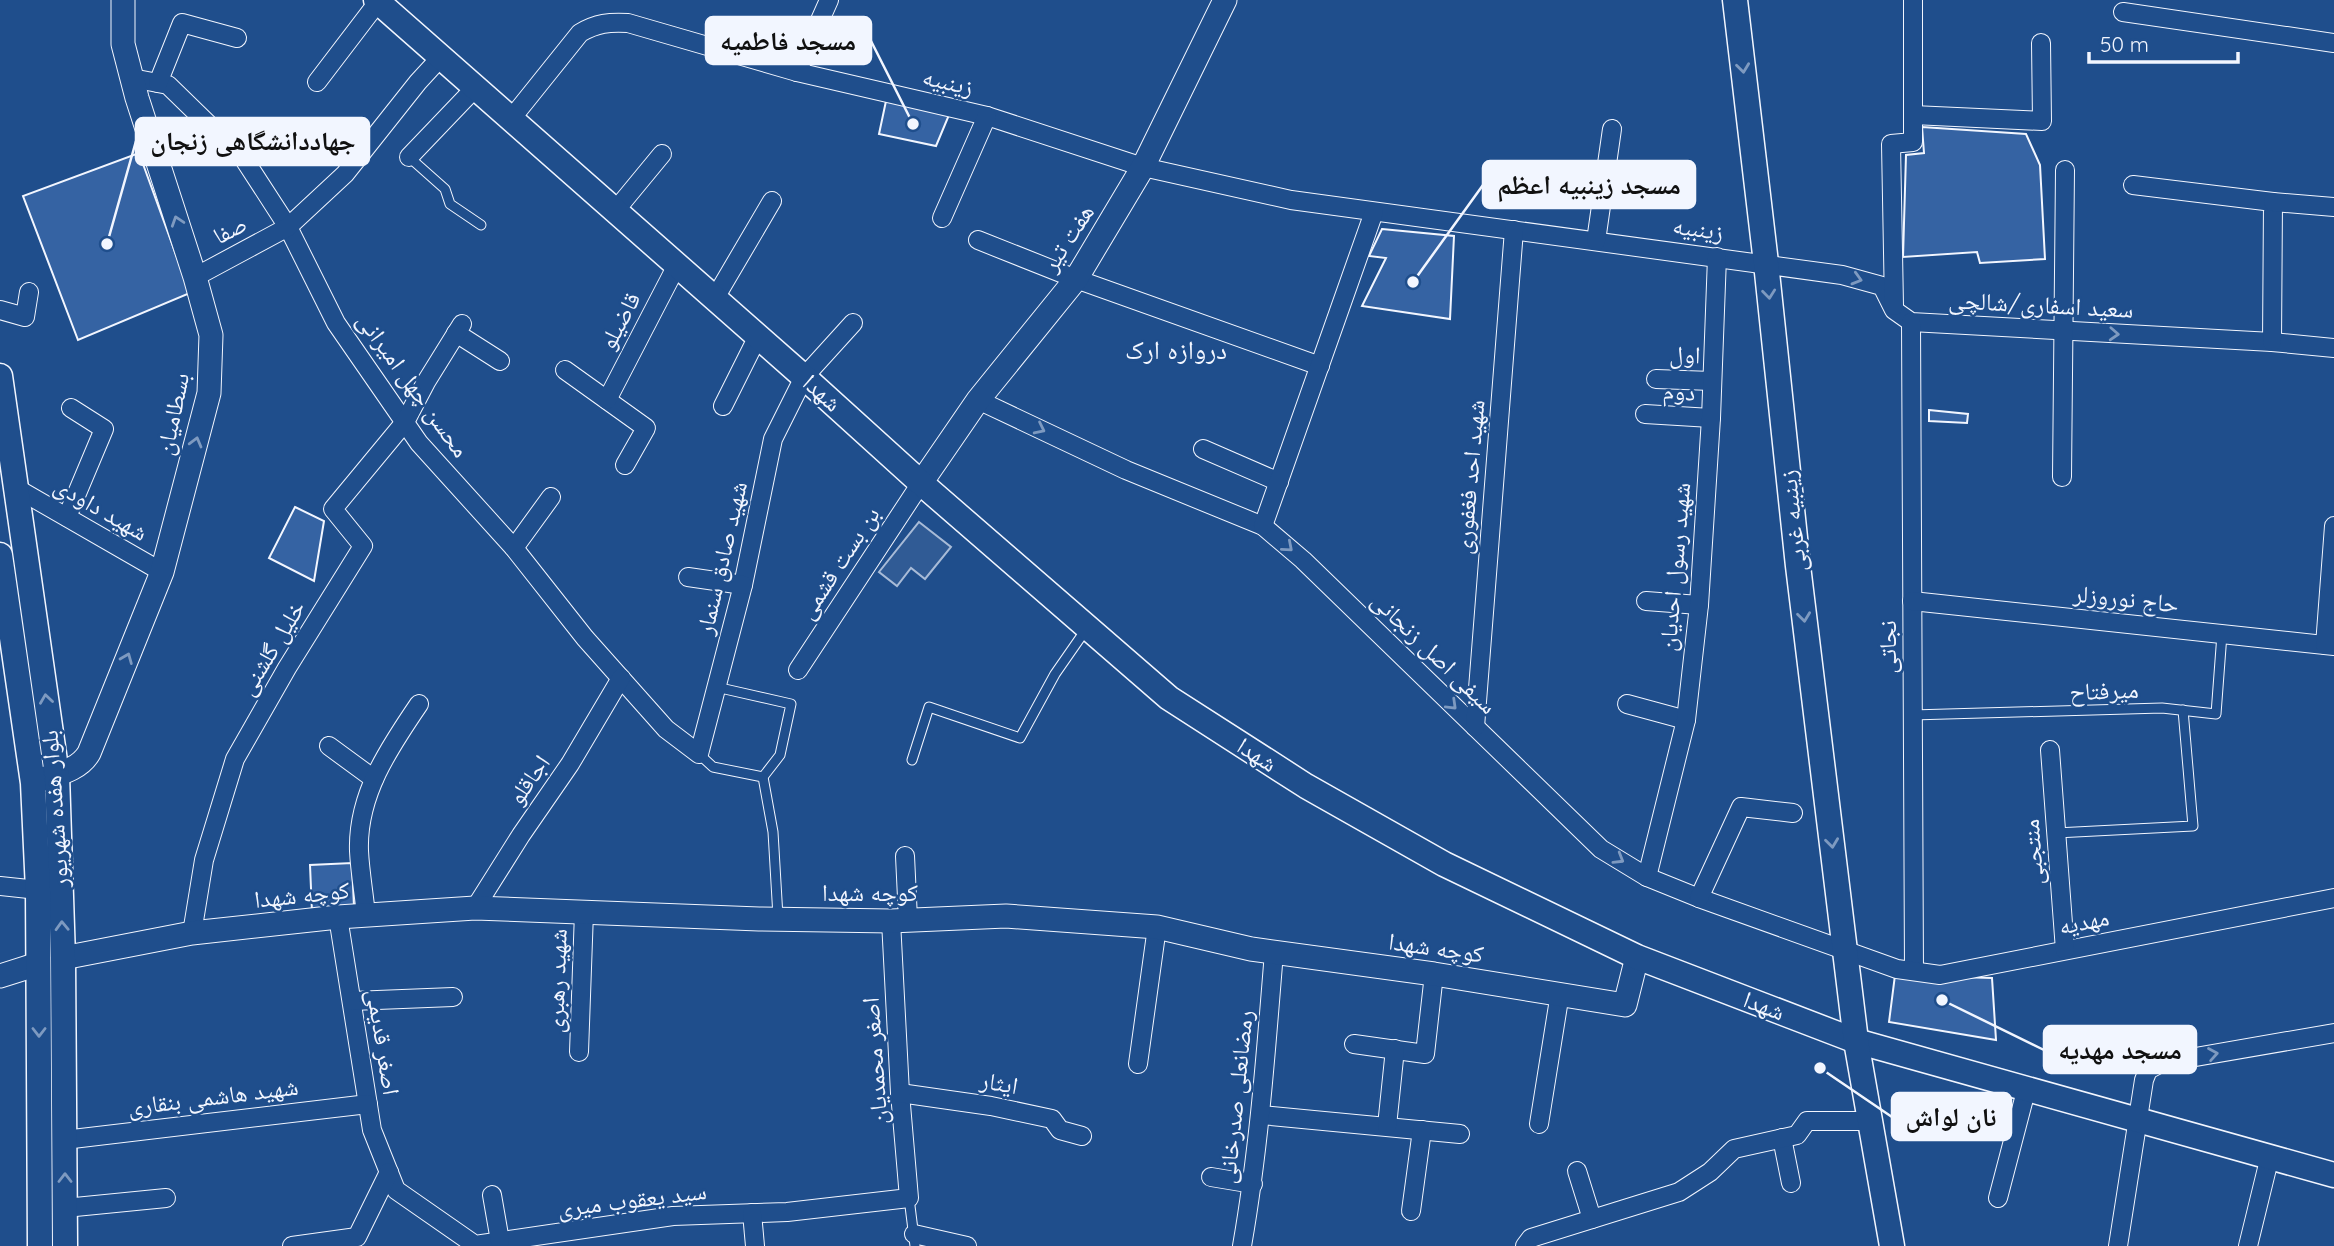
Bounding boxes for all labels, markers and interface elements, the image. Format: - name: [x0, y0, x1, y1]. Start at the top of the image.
- callout: مسجد فاطمیه: [706, 17, 871, 64]
- scale bar: [2089, 21, 2238, 65]
- text: مسجد فاطمیه: [720, 24, 856, 57]
- text: 50 m: [2100, 31, 2149, 57]
- street label: زینبیه: [920, 61, 976, 101]
- one-way arrow: [1735, 63, 1750, 74]
- callout: جهاددانشگاهی زنجان: [136, 118, 369, 165]
- text: جهاددانشگاهی زنجان: [150, 124, 356, 157]
- callout: مسجد زینبیه اعظم: [1483, 161, 1695, 208]
- text: مسجد زینبیه اعظم: [1497, 168, 1681, 203]
- street label: هفت تیر: [1034, 198, 1100, 278]
- street label: صفا: [207, 208, 252, 250]
- street label: زینبیه: [1671, 210, 1725, 246]
- one-way arrow: [171, 215, 185, 228]
- one-way arrow: [1851, 271, 1863, 285]
- street label: سعید اسفاری/شالچی: [1948, 284, 2134, 324]
- street label: قاضیلو: [592, 287, 647, 354]
- one-way arrow: [1761, 289, 1776, 300]
- street label: محسن چهل امیرانی: [351, 306, 477, 463]
- one-way arrow: [2108, 326, 2119, 341]
- district label: دروازه ارک: [1125, 333, 1227, 366]
- street label: اول: [1669, 338, 1701, 370]
- street label: شهدا: [797, 367, 848, 417]
- street label: بسطامیان: [149, 370, 195, 458]
- street label: دوم: [1662, 375, 1696, 409]
- street label: شهید احد فغفوری: [1447, 398, 1491, 555]
- one-way arrow: [1033, 421, 1045, 435]
- one-way arrow: [188, 436, 202, 448]
- street label: شهید داودی: [49, 469, 154, 547]
- street label: زینبیه غربی: [1772, 469, 1812, 574]
- street label: شهید صادق سنمار: [689, 478, 753, 638]
- street label: شهید رسول احدیان: [1652, 481, 1696, 653]
- street label: بن بست قشمی: [791, 500, 886, 624]
- one-way arrow: [1280, 539, 1293, 551]
- street label: حاج نوروزلر: [2071, 577, 2180, 619]
- street label: سیفی اصل زنجانی: [1366, 585, 1504, 720]
- street label: خلیل گلشنی: [231, 594, 311, 701]
- one-way arrow: [1797, 612, 1812, 623]
- street label: نجاتی: [1872, 620, 1902, 674]
- one-way arrow: [118, 653, 132, 665]
- street label: میرفتاح: [2069, 674, 2139, 707]
- one-way arrow: [39, 693, 54, 705]
- one-way arrow: [1444, 696, 1457, 709]
- street label: بلوار هفده شهریور: [34, 729, 75, 890]
- street label: شهدا: [1232, 730, 1283, 778]
- street label: اجاقلو: [500, 749, 556, 810]
- street label: منتجبی: [2015, 818, 2049, 886]
- one-way arrow: [1825, 837, 1840, 849]
- one-way arrow: [1611, 851, 1624, 864]
- street label: کوچه شهدا: [253, 874, 351, 914]
- street label: کوچه شهدا: [822, 877, 918, 907]
- street label: مهدیه: [2056, 901, 2111, 941]
- one-way arrow: [55, 920, 70, 931]
- street label: کوچه شهدا: [1387, 925, 1486, 969]
- street label: شهید رهبری: [539, 928, 573, 1034]
- street label: شهدا: [1739, 984, 1789, 1027]
- street label: اصغر قدیمی: [361, 987, 407, 1097]
- street label: اصغر محمدیان: [855, 997, 893, 1126]
- street label: رمضانعلی صدرخانی: [1211, 1009, 1259, 1185]
- callout: مسجد مهدیه: [2044, 1026, 2196, 1073]
- one-way arrow: [31, 1027, 47, 1038]
- text: مسجد مهدیه: [2058, 1033, 2182, 1066]
- one-way arrow: [2207, 1047, 2219, 1062]
- street label: ایثار: [977, 1064, 1020, 1100]
- street label: شهید هاشمی بنقاری: [126, 1071, 300, 1121]
- callout: نان لواش: [1892, 1093, 2011, 1140]
- text: نان لواش: [1906, 1100, 1996, 1133]
- one-way arrow: [57, 1172, 73, 1183]
- street label: سید یعقوب میری: [555, 1175, 708, 1223]

